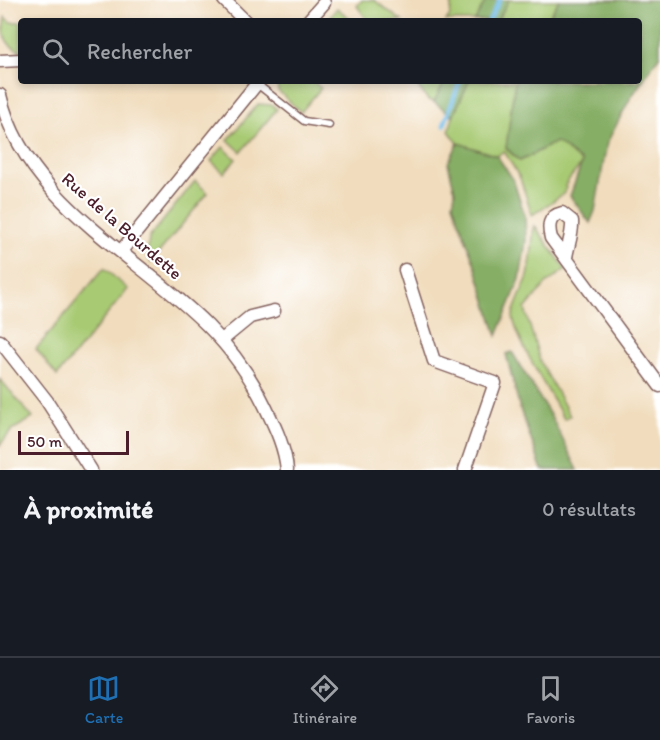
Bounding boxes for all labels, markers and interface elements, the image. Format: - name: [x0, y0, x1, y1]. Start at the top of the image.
- search box: [18, 18, 642, 84]
- icon: search: [39, 35, 72, 68]
- text: Rechercher: [87, 38, 192, 65]
- street label: Rue de la Bourdette: [57, 168, 187, 284]
- scale bar: [18, 428, 129, 456]
- text: 50 m: [27, 432, 62, 451]
- text: À proximité: [24, 493, 153, 525]
- text: 0 résultats: [542, 497, 636, 521]
- tab: Carte: [85, 672, 123, 727]
- tab: Itinéraire: [293, 672, 357, 727]
- tab: Favoris: [527, 672, 575, 727]

